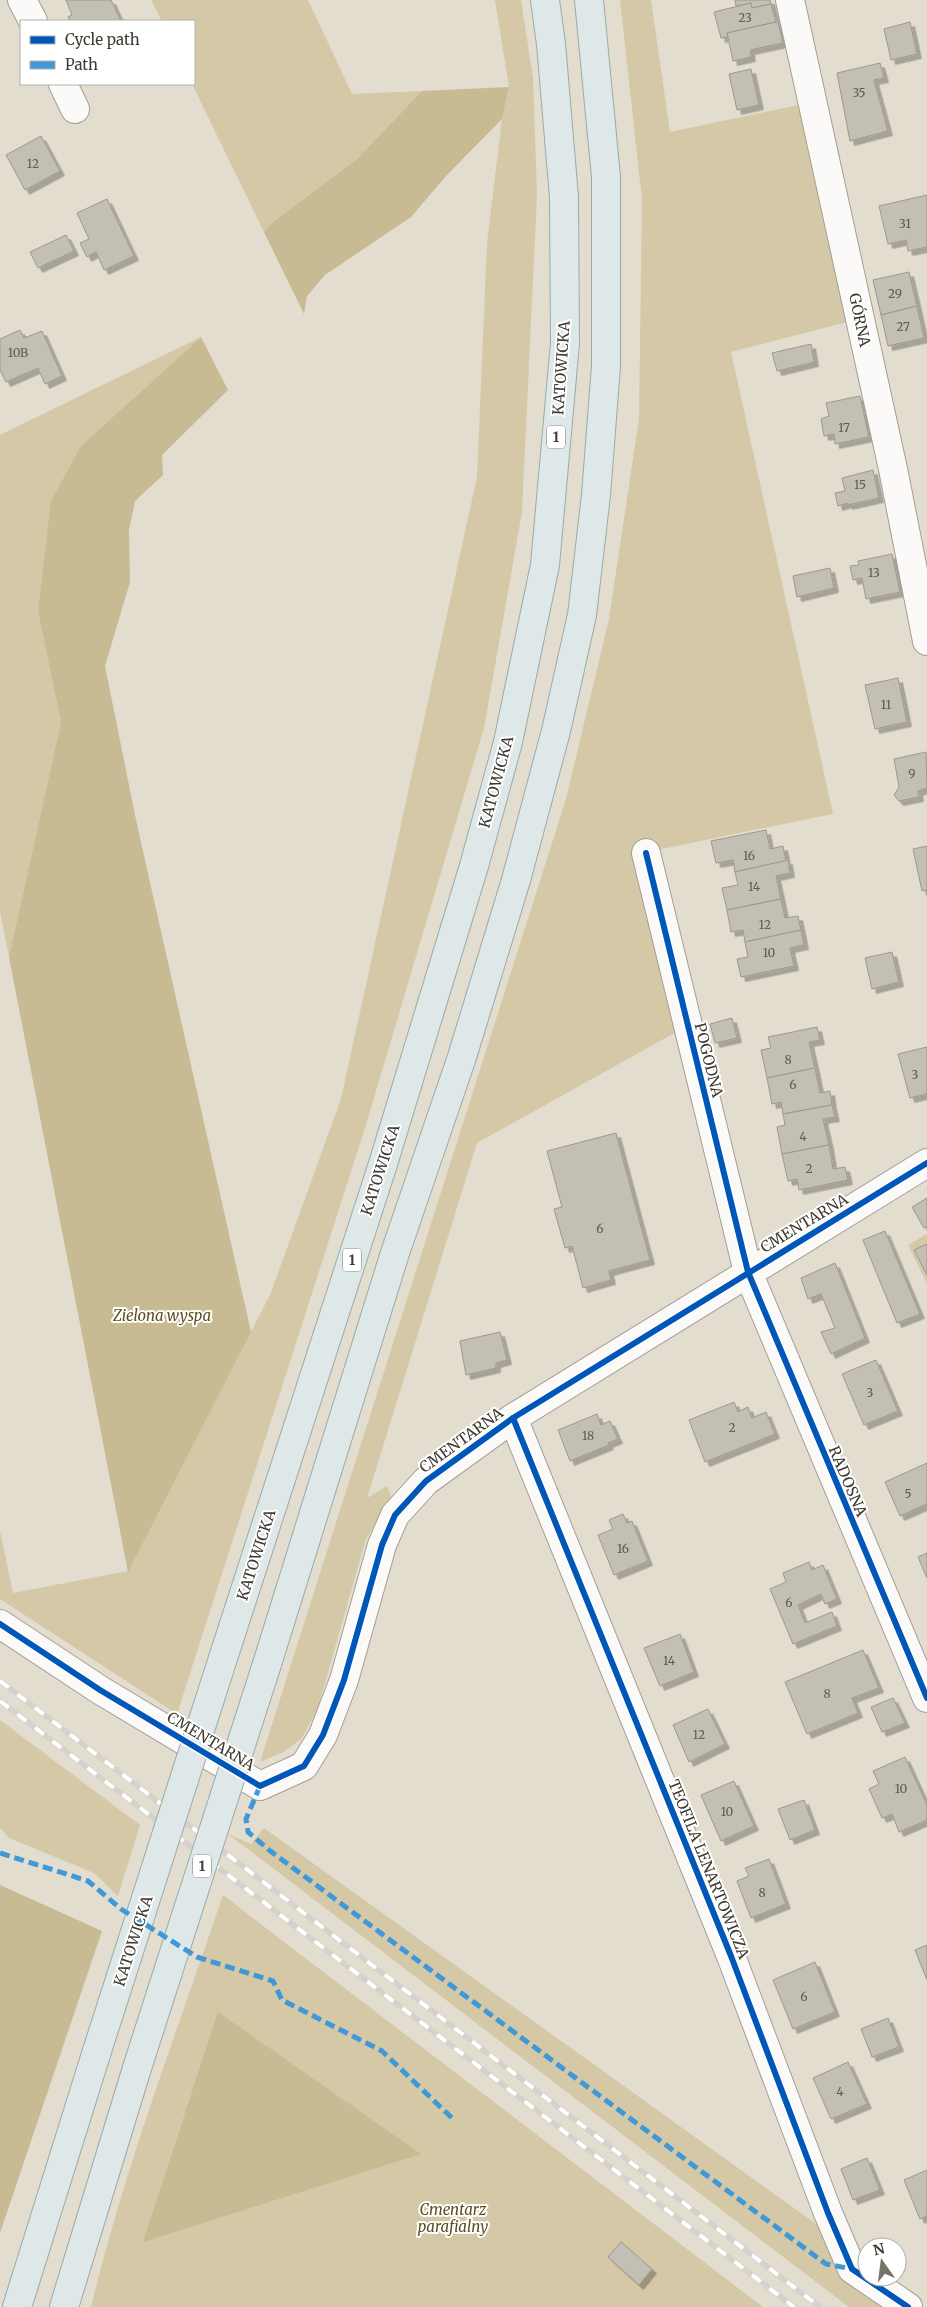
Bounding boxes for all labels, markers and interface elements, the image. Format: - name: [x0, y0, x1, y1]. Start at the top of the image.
- house number: 23: [738, 10, 752, 25]
- legend: [20, 20, 195, 85]
- text: Cycle path: [65, 30, 140, 49]
- text: Path: [65, 55, 98, 74]
- house number: 35: [852, 85, 866, 100]
- house number: 12: [27, 156, 39, 171]
- house number: 31: [899, 216, 911, 231]
- house number: 29: [888, 286, 902, 301]
- street label: GÓRNA: [845, 291, 876, 349]
- house number: 27: [896, 319, 910, 334]
- street label: KATOWICKA: [548, 320, 574, 416]
- house number: 10B: [8, 345, 28, 360]
- house number: 17: [838, 420, 850, 435]
- road number: 1: [547, 426, 565, 448]
- house number: 15: [854, 477, 866, 492]
- house number: 13: [868, 565, 880, 580]
- house number: 11: [881, 697, 892, 712]
- street label: KATOWICKA: [475, 734, 518, 830]
- house number: 9: [908, 766, 916, 781]
- house number: 16: [743, 848, 755, 863]
- house number: 14: [748, 879, 761, 894]
- house number: 12: [759, 917, 771, 932]
- house number: 10: [763, 945, 776, 960]
- street label: POGODNA: [691, 1021, 728, 1100]
- house number: 8: [784, 1052, 792, 1067]
- house number: 3: [912, 1067, 919, 1082]
- house number: 6: [789, 1077, 797, 1092]
- street label: KATOWICKA: [356, 1122, 404, 1218]
- house number: 4: [799, 1129, 807, 1144]
- house number: 2: [805, 1161, 813, 1176]
- street label: CMENTARNA: [757, 1189, 852, 1257]
- house number: 6: [596, 1221, 604, 1236]
- road number: 1: [343, 1248, 361, 1272]
- park label: Zielona wyspa: [112, 1306, 211, 1325]
- house number: 3: [867, 1385, 874, 1400]
- street label: CMENTARNA: [415, 1403, 507, 1477]
- house number: 2: [728, 1420, 736, 1435]
- house number: 18: [582, 1428, 594, 1443]
- street label: RADOSNA: [825, 1443, 872, 1520]
- house number: 5: [904, 1486, 912, 1501]
- street label: KATOWICKA: [232, 1507, 280, 1603]
- house number: 16: [617, 1541, 629, 1556]
- house number: 6: [785, 1595, 793, 1610]
- house number: 14: [663, 1653, 676, 1668]
- house number: 8: [823, 1686, 831, 1701]
- street label: CMENTARNA: [164, 1707, 259, 1775]
- house number: 12: [693, 1727, 705, 1742]
- street label: TEOFILA LENARTOWICZA: [664, 1777, 754, 1962]
- house number: 10: [895, 1781, 908, 1796]
- house number: 10: [721, 1804, 734, 1819]
- road number: 1: [193, 1854, 211, 1878]
- house number: 8: [758, 1885, 766, 1900]
- street label: KATOWICKA: [109, 1893, 157, 1989]
- house number: 6: [800, 1989, 808, 2004]
- house number: 4: [836, 2084, 844, 2099]
- park label: Cmentarz parafialny: [418, 2200, 488, 2236]
- north arrow: [857, 2237, 907, 2287]
- text: N: [871, 2239, 886, 2259]

